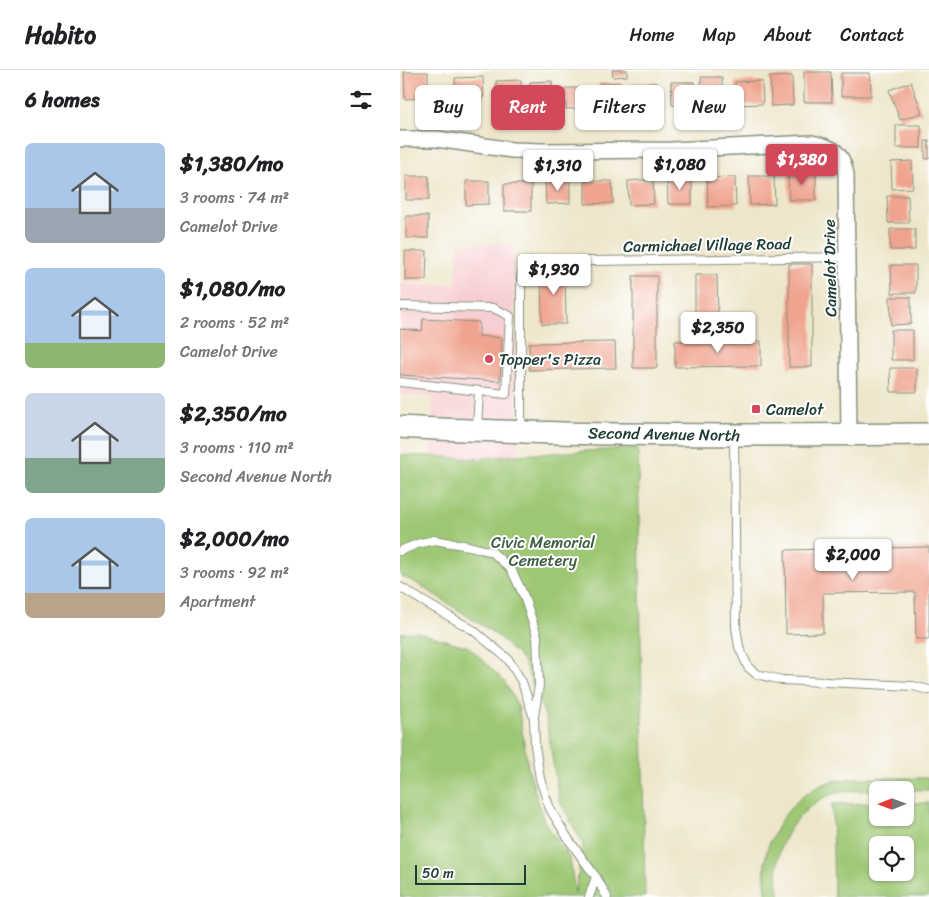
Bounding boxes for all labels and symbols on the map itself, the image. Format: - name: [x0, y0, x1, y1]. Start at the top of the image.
- pin: $1,380: [761, 144, 843, 186]
- pin: $1,080: [639, 148, 721, 191]
- pin: $1,310: [517, 150, 599, 192]
- street label: Camelot Drive: [815, 219, 845, 317]
- street label: Carmichael Village Road: [623, 229, 793, 261]
- pin: $1,930: [513, 254, 595, 296]
- pin: $2,350: [677, 312, 759, 354]
- place label: Topper's Pizza: [499, 345, 601, 374]
- marker: Topper's Pizza: [483, 353, 495, 365]
- place label: Camelot: [766, 395, 824, 424]
- marker: Camelot: [750, 403, 762, 415]
- street label: Second Avenue North: [588, 418, 740, 450]
- park label: Civic Memorial Cemetery: [491, 528, 595, 575]
- pin: $2,000: [812, 538, 894, 581]
- north arrow: [869, 781, 914, 826]
- scale bar: [415, 862, 526, 885]

